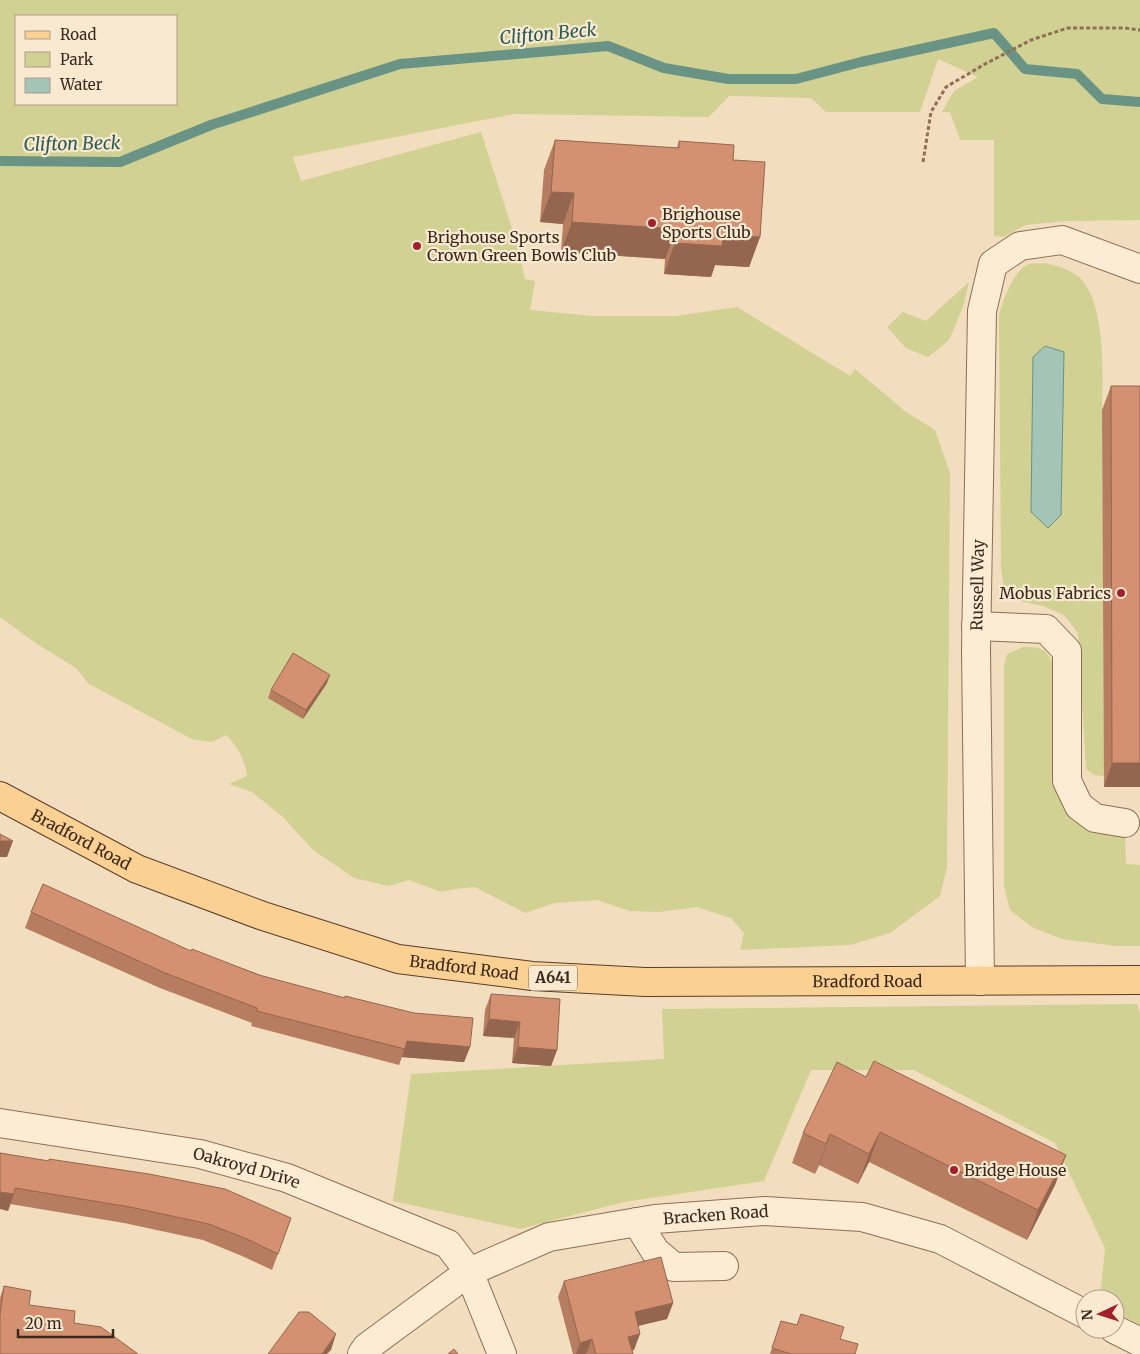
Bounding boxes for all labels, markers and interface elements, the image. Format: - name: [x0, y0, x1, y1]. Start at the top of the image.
- legend: [15, 15, 178, 105]
- water label: Clifton Beck: [499, 18, 598, 49]
- text: Road: [60, 25, 96, 44]
- text: Park: [60, 50, 94, 69]
- text: Water: [59, 75, 103, 94]
- water label: Clifton Beck: [23, 131, 121, 156]
- place label: Brighouse Sports Club: [662, 204, 751, 242]
- marker: Brighouse Sports Club: [646, 217, 658, 229]
- place label: Brighouse Sports Crown Green Bowls Club: [427, 227, 616, 265]
- marker: Brighouse Sports Crown Green Bowls Club: [411, 240, 423, 252]
- street label: Russell Way: [966, 538, 988, 631]
- place label: Mobus Fabrics: [999, 583, 1111, 603]
- marker: Mobus Fabrics: [1115, 587, 1127, 599]
- street label: Bradford Road: [28, 805, 135, 874]
- street label: Bradford Road: [408, 951, 520, 984]
- road number: A641: [529, 966, 577, 990]
- street label: Bradford Road: [812, 971, 923, 991]
- street label: Oakroyd Drive: [192, 1143, 303, 1192]
- place label: Bridge House: [964, 1160, 1066, 1180]
- marker: Bridge House: [948, 1164, 960, 1176]
- street label: Bracken Road: [662, 1201, 770, 1228]
- north arrow: [1075, 1289, 1125, 1339]
- scale bar: [18, 1306, 112, 1338]
- text: N: [1078, 1309, 1096, 1321]
- text: 20 m: [25, 1314, 62, 1333]

